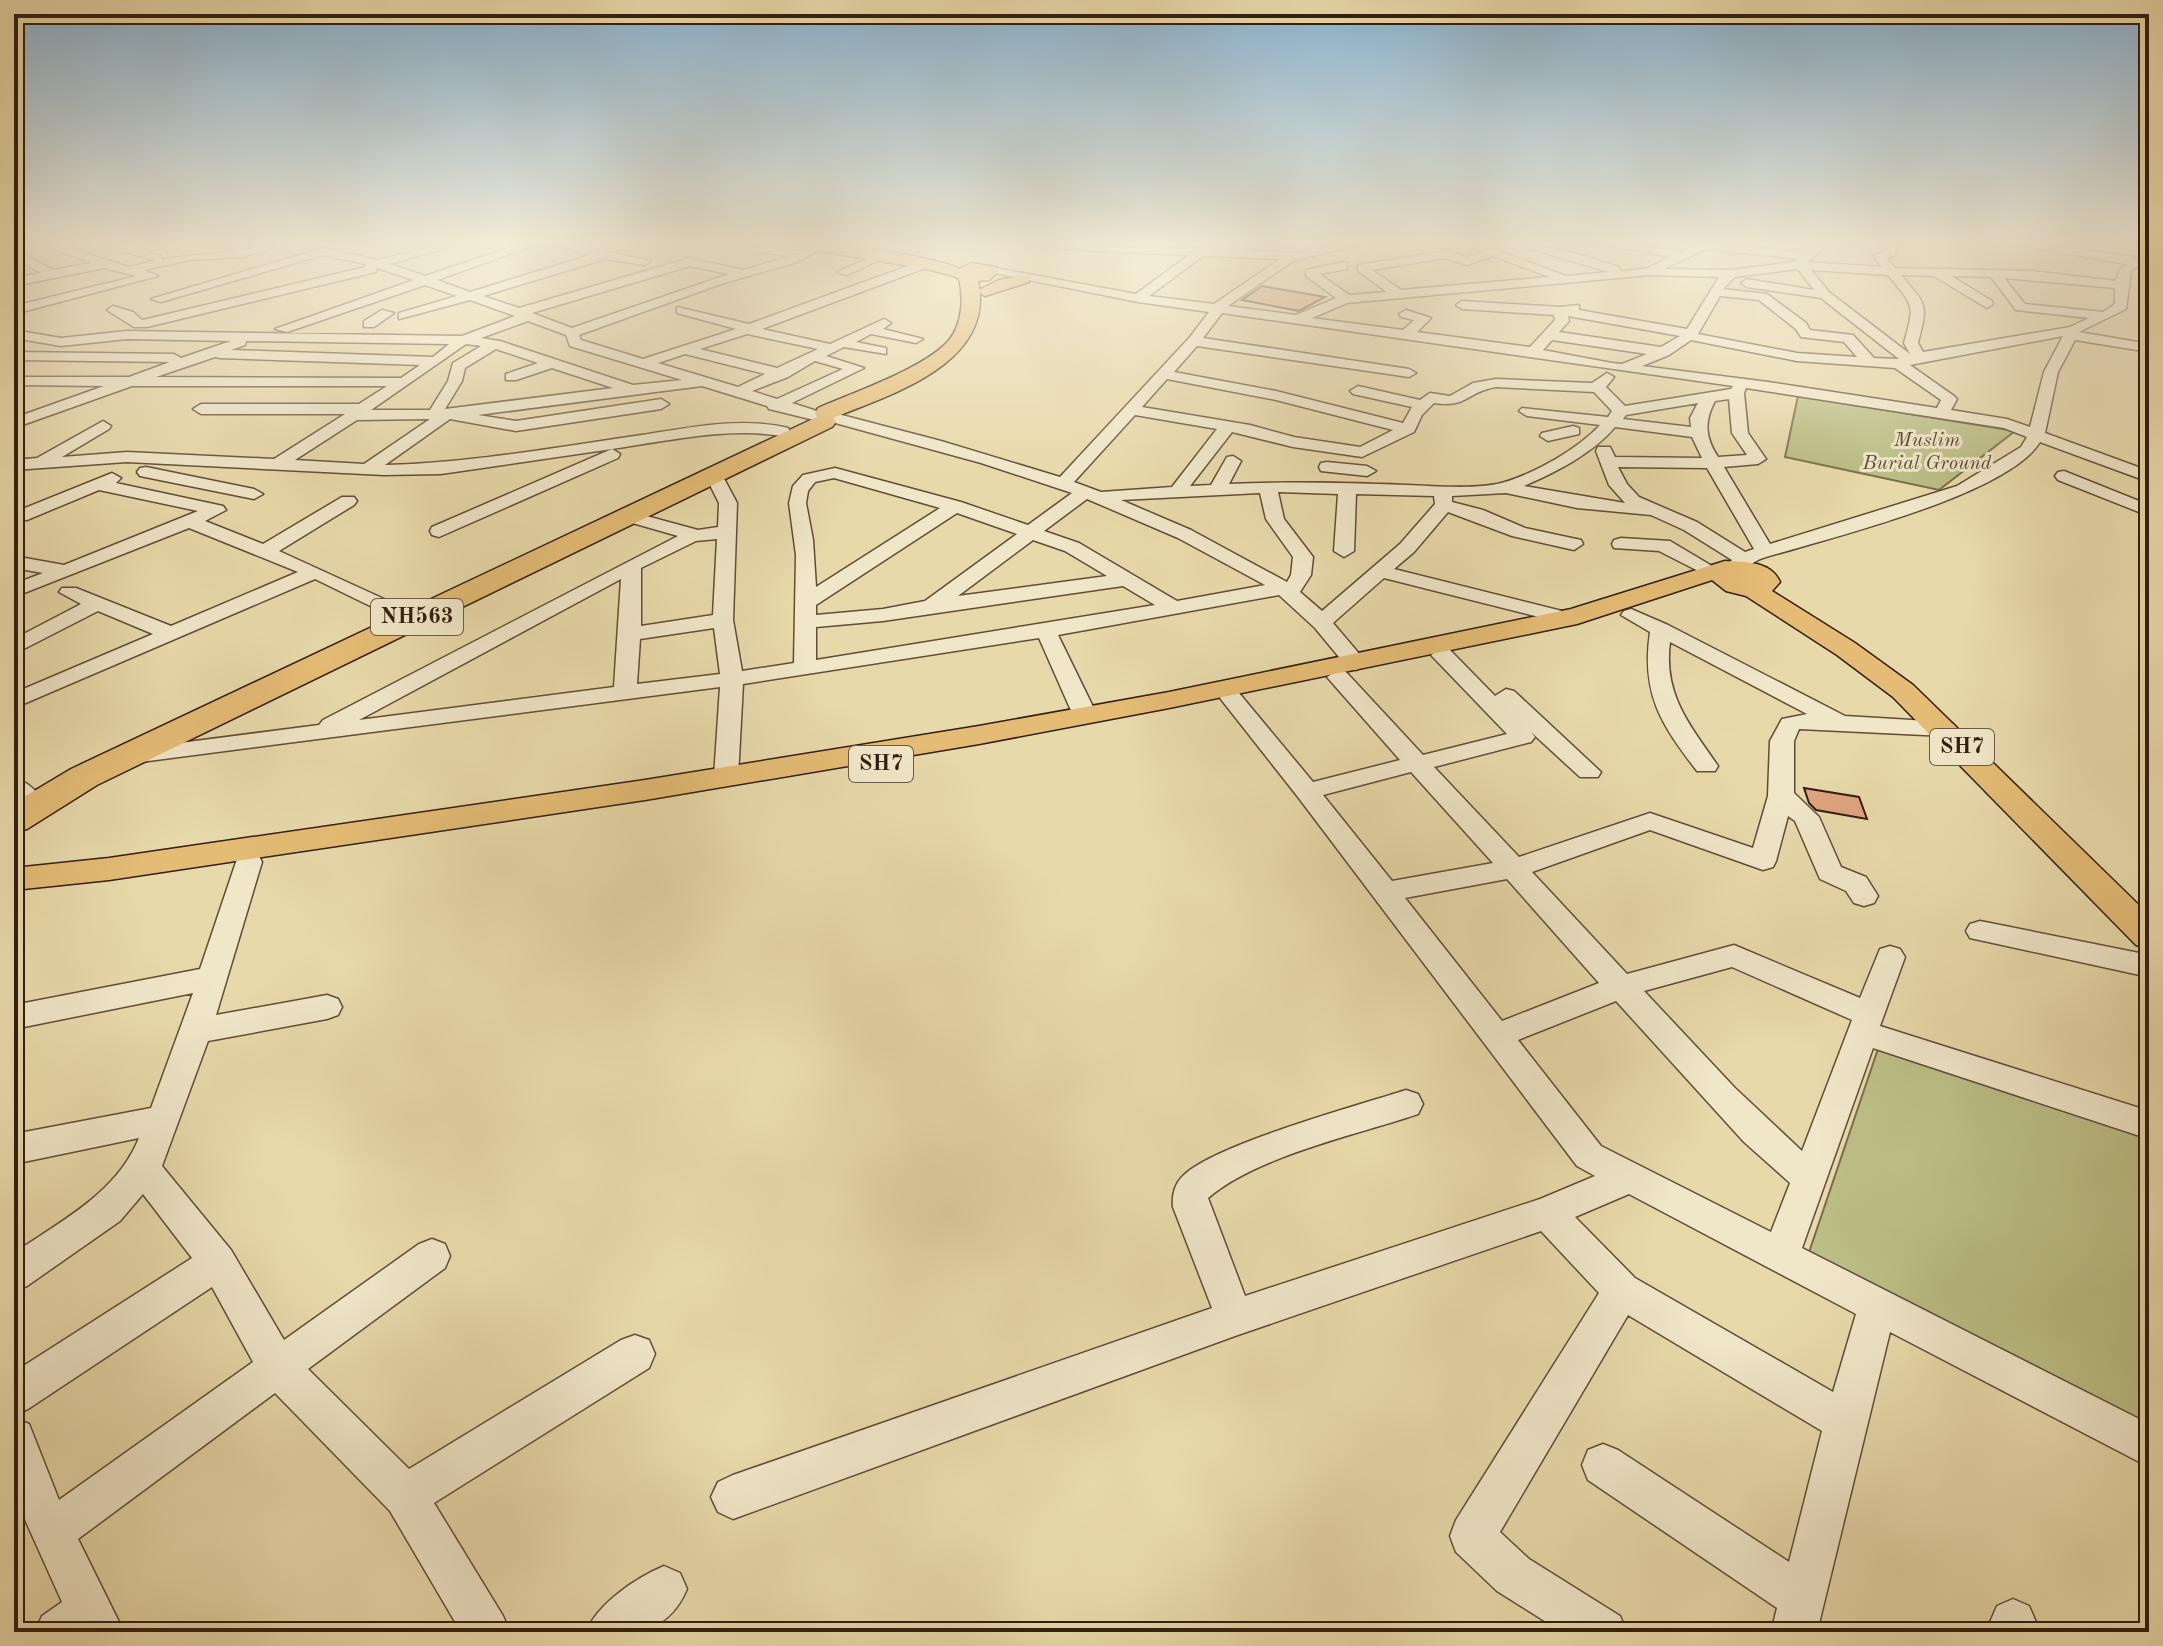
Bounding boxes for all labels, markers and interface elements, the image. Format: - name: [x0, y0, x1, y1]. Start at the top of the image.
- park label: Muslim Burial Ground: [1862, 431, 1992, 474]
- road number: NH563: [371, 599, 463, 635]
- road number: SH7: [1930, 729, 1994, 765]
- road number: SH7: [849, 746, 913, 782]

